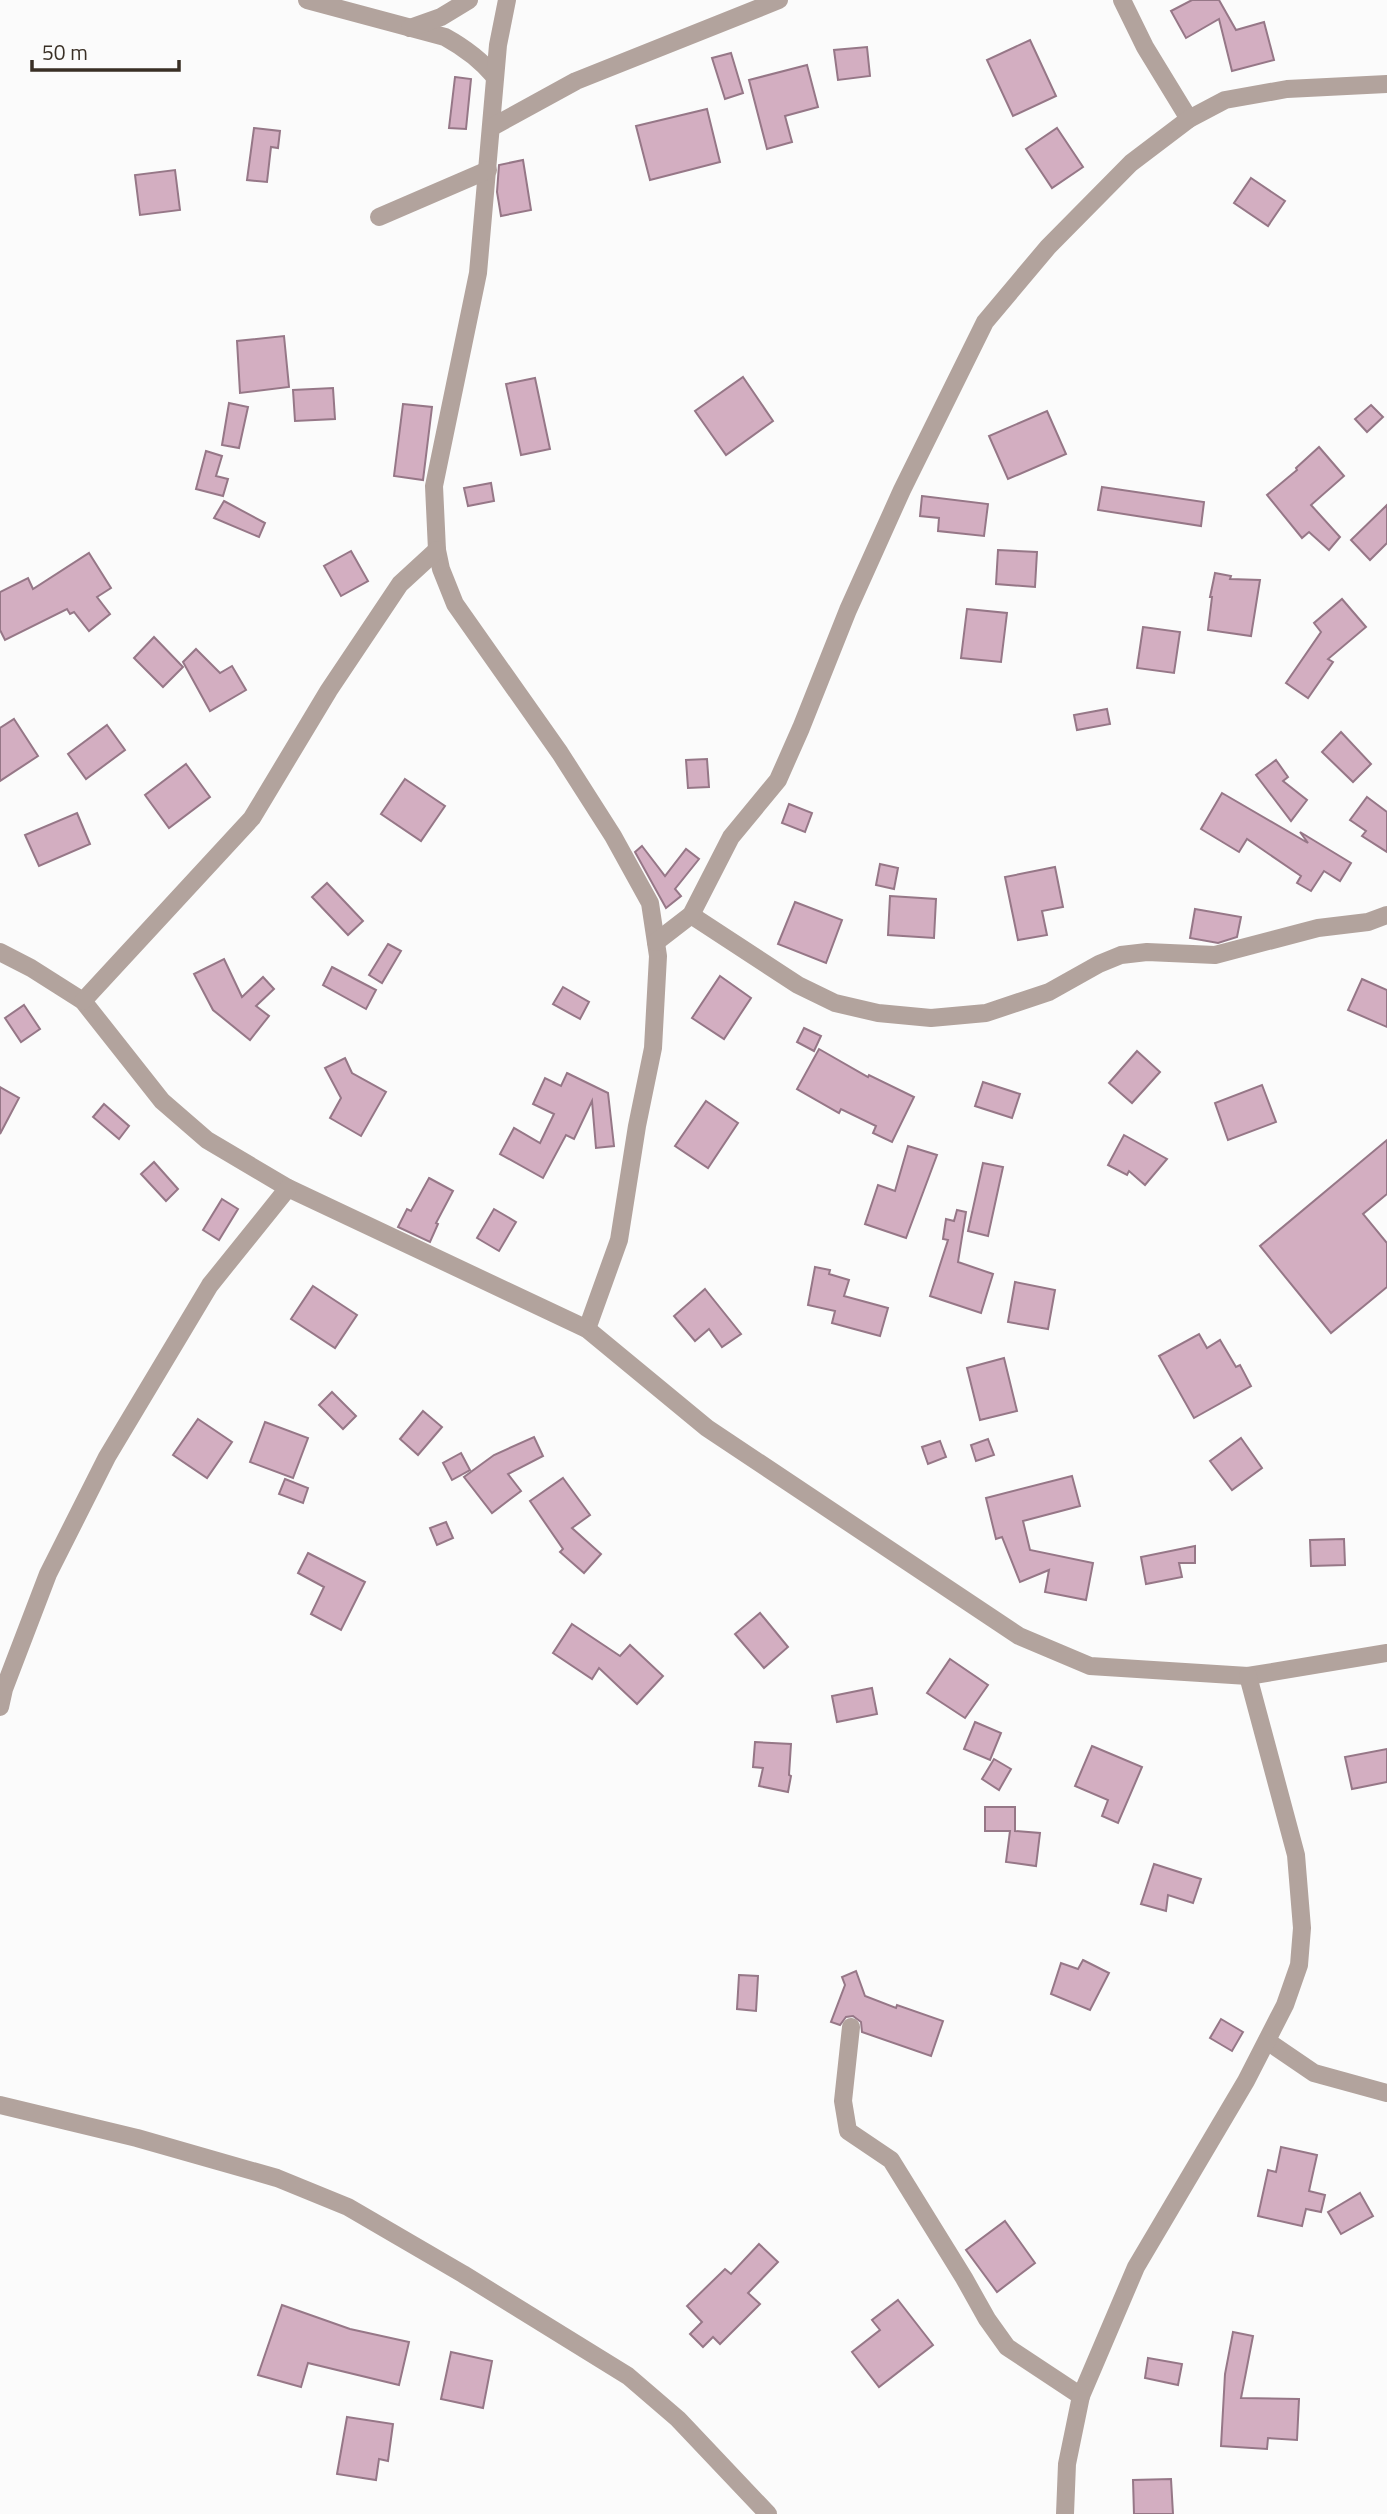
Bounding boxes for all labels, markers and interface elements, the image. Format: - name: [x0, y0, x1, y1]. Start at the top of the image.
- scale bar: [32, 28, 178, 72]
- text: 50 m: [42, 36, 88, 68]

